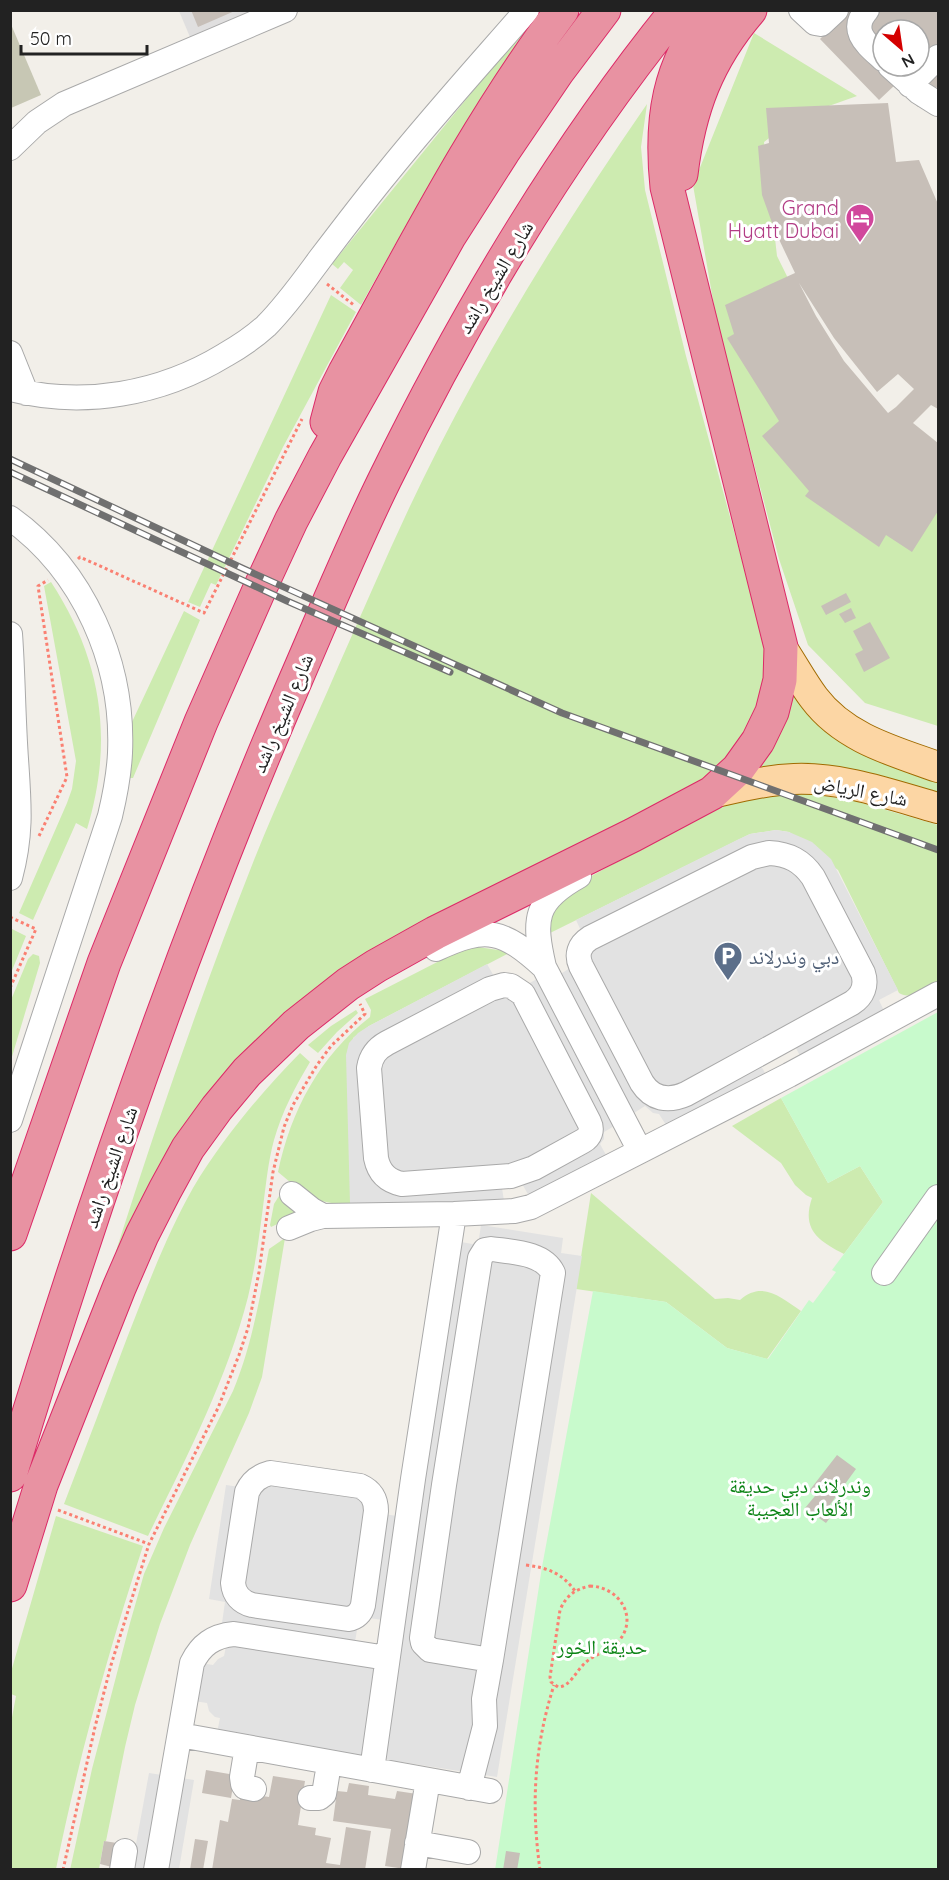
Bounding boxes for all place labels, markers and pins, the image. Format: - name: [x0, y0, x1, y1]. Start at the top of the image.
- place label: Grand Hyatt Dubai: [728, 195, 839, 243]
- hotel icon: Grand Hyatt Dubai: [844, 202, 876, 244]
- parking icon: دبي وندرلاند: [712, 940, 744, 982]
- place label: دبي وندرلاند: [749, 944, 839, 973]

